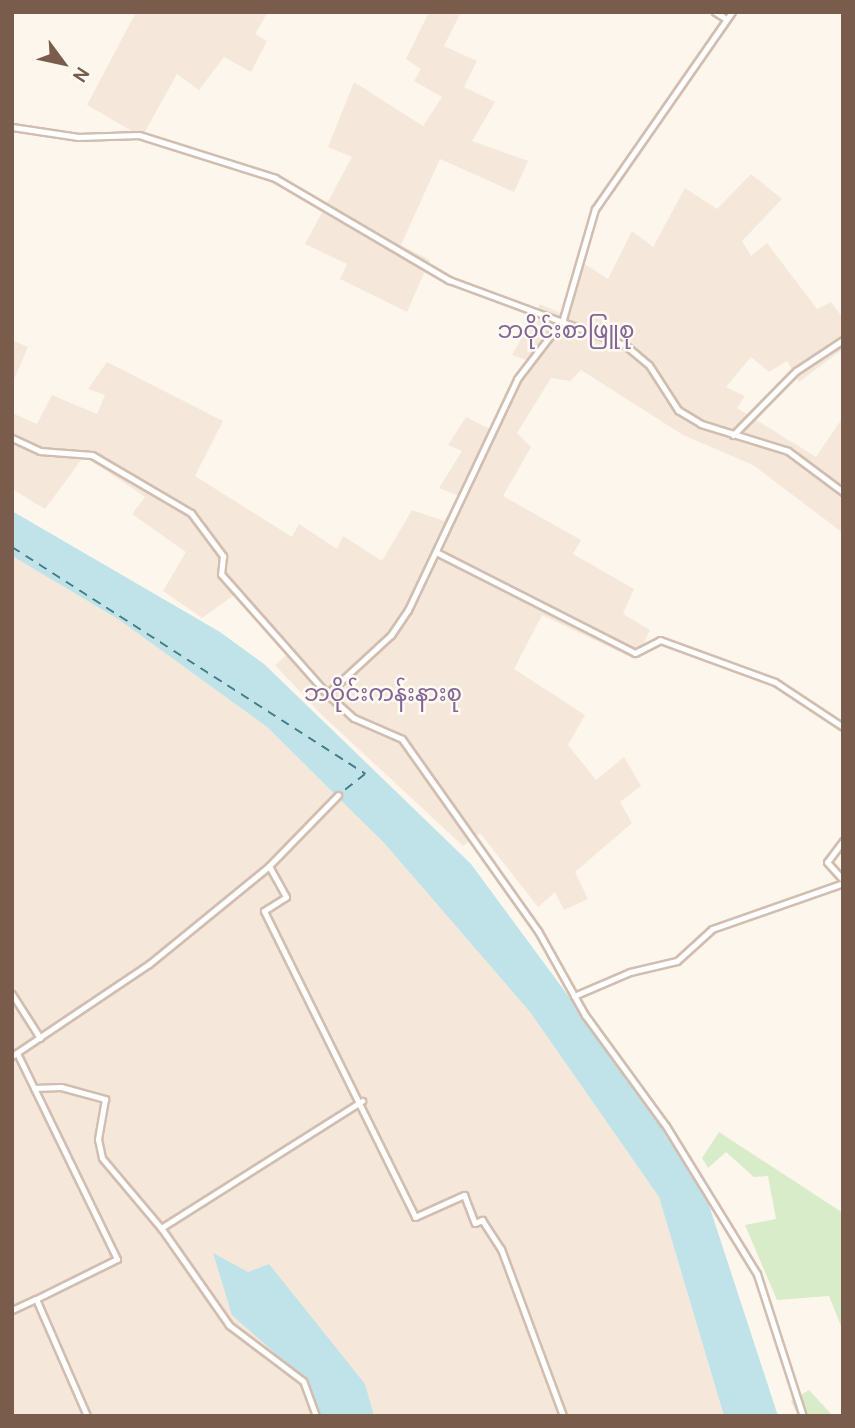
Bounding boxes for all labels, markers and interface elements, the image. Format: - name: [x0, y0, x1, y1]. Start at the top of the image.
- north arrow: [28, 28, 98, 98]
- text: N: [68, 63, 94, 87]
- district label: ဘဝိုင်းစာဖြူစု: [497, 316, 635, 344]
- district label: ဘဝိုင်းကန်းနားစု: [304, 679, 462, 707]

